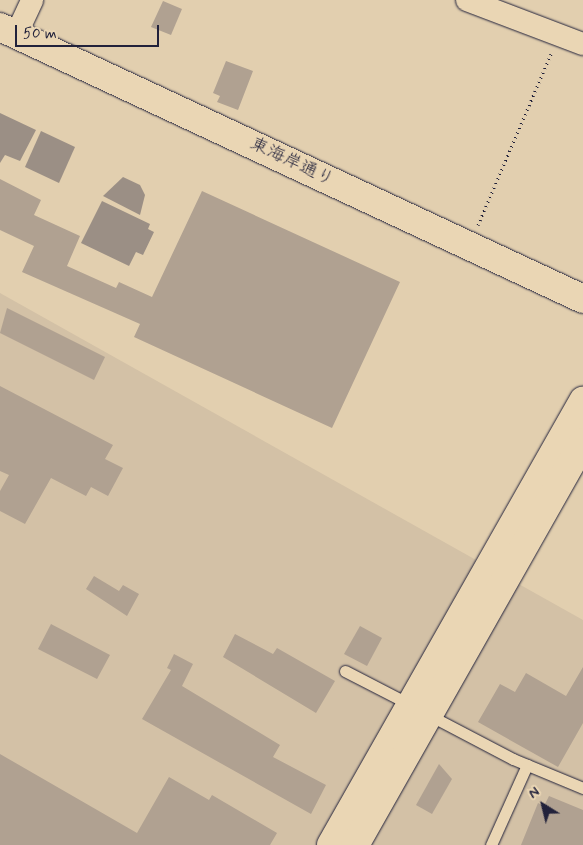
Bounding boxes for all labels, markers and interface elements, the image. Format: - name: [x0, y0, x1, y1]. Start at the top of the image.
- scale bar: [18, 15, 161, 47]
- text: 50 m: [23, 24, 57, 44]
- street label: 東海岸通り: [247, 133, 337, 191]
- north arrow: [518, 780, 568, 830]
- text: N: [525, 783, 543, 803]

